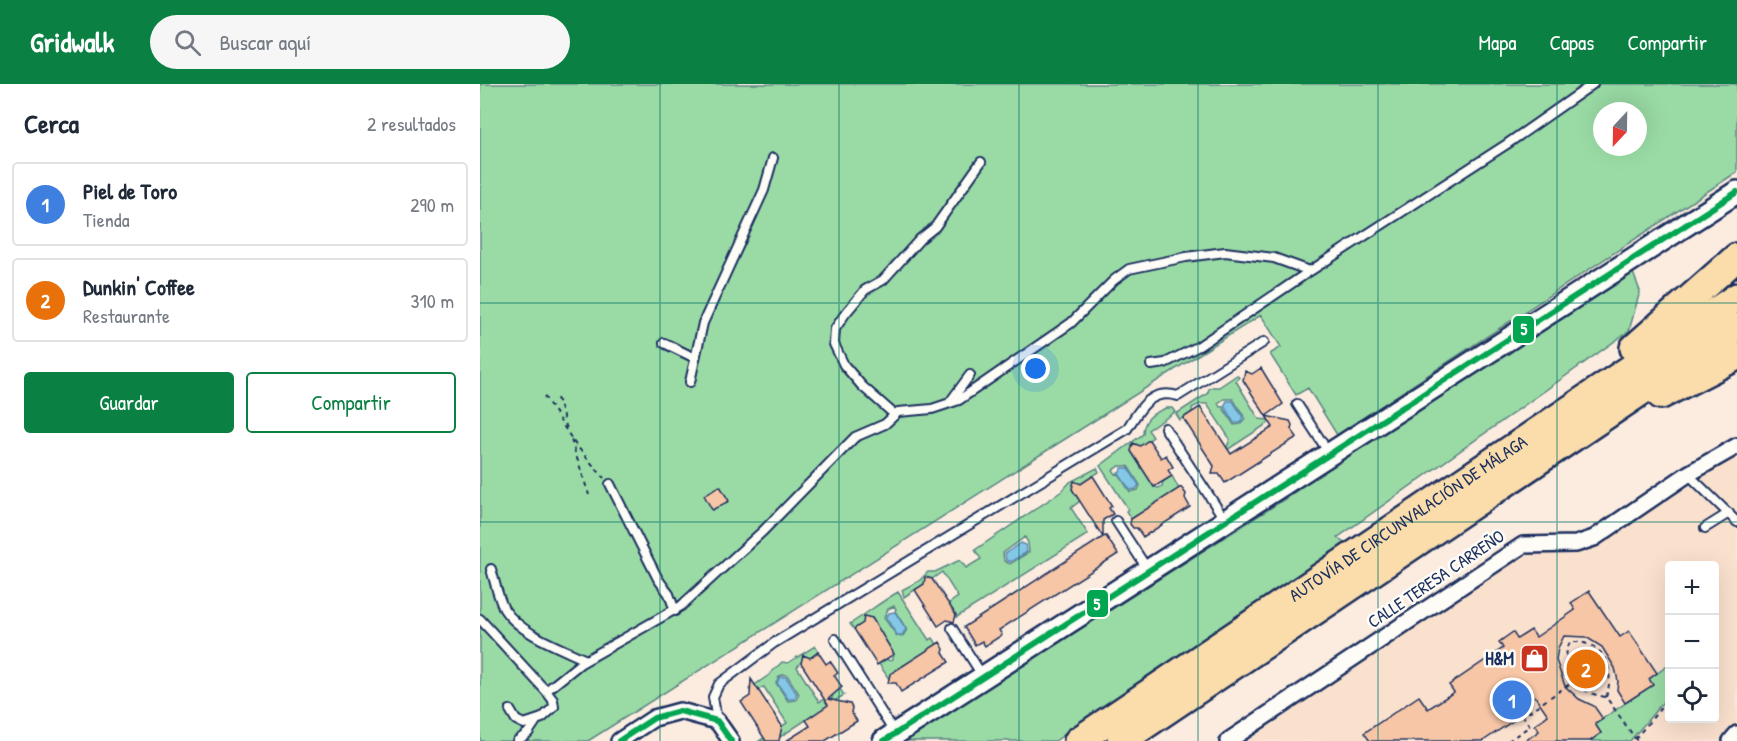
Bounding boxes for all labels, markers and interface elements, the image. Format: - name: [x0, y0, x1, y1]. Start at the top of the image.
- search box: [150, 15, 570, 69]
- text: Gridwalk: [30, 23, 114, 61]
- icon: search: [171, 26, 204, 59]
- text: Buscar aquí: [219, 27, 311, 57]
- text: Mapa: [1478, 28, 1516, 57]
- text: Capas: [1549, 28, 1594, 57]
- text: Compartir: [1627, 28, 1707, 57]
- north arrow: [1593, 102, 1647, 156]
- text: Cerca: [24, 106, 79, 141]
- text: 2 resultados: [367, 110, 456, 137]
- text: Piel de Toro: [83, 176, 177, 206]
- text: 1: [42, 191, 49, 218]
- text: 290 m: [410, 191, 454, 218]
- text: Tienda: [83, 206, 129, 233]
- text: Dunkin' Coffee: [83, 272, 195, 302]
- text: 2: [41, 287, 50, 314]
- text: 310 m: [411, 287, 454, 314]
- text: Restaurante: [83, 302, 170, 329]
- line badge: 5: [1512, 315, 1535, 344]
- text: 5: [1521, 318, 1528, 340]
- your location: [1021, 354, 1050, 383]
- button: Guardar: [24, 372, 234, 433]
- button: Compartir: [246, 372, 456, 433]
- street label: AUTOVÍA DE CIRCUNVALACIÓN DE MÁLAGA: [1284, 429, 1532, 607]
- street label: CALLE TERESA CARREÑO: [1362, 523, 1509, 634]
- map controls: [1665, 561, 1719, 723]
- button: +: [1665, 561, 1719, 615]
- line badge: 5: [1086, 589, 1109, 618]
- text: 5: [1094, 593, 1101, 615]
- button: −: [1665, 615, 1719, 669]
- shop icon: H&M: [1519, 643, 1551, 675]
- place label: H&M: [1485, 646, 1514, 671]
- pin: 2: [1566, 646, 1606, 692]
- button: locate: [1665, 669, 1719, 723]
- pin: 1: [1492, 678, 1532, 722]

